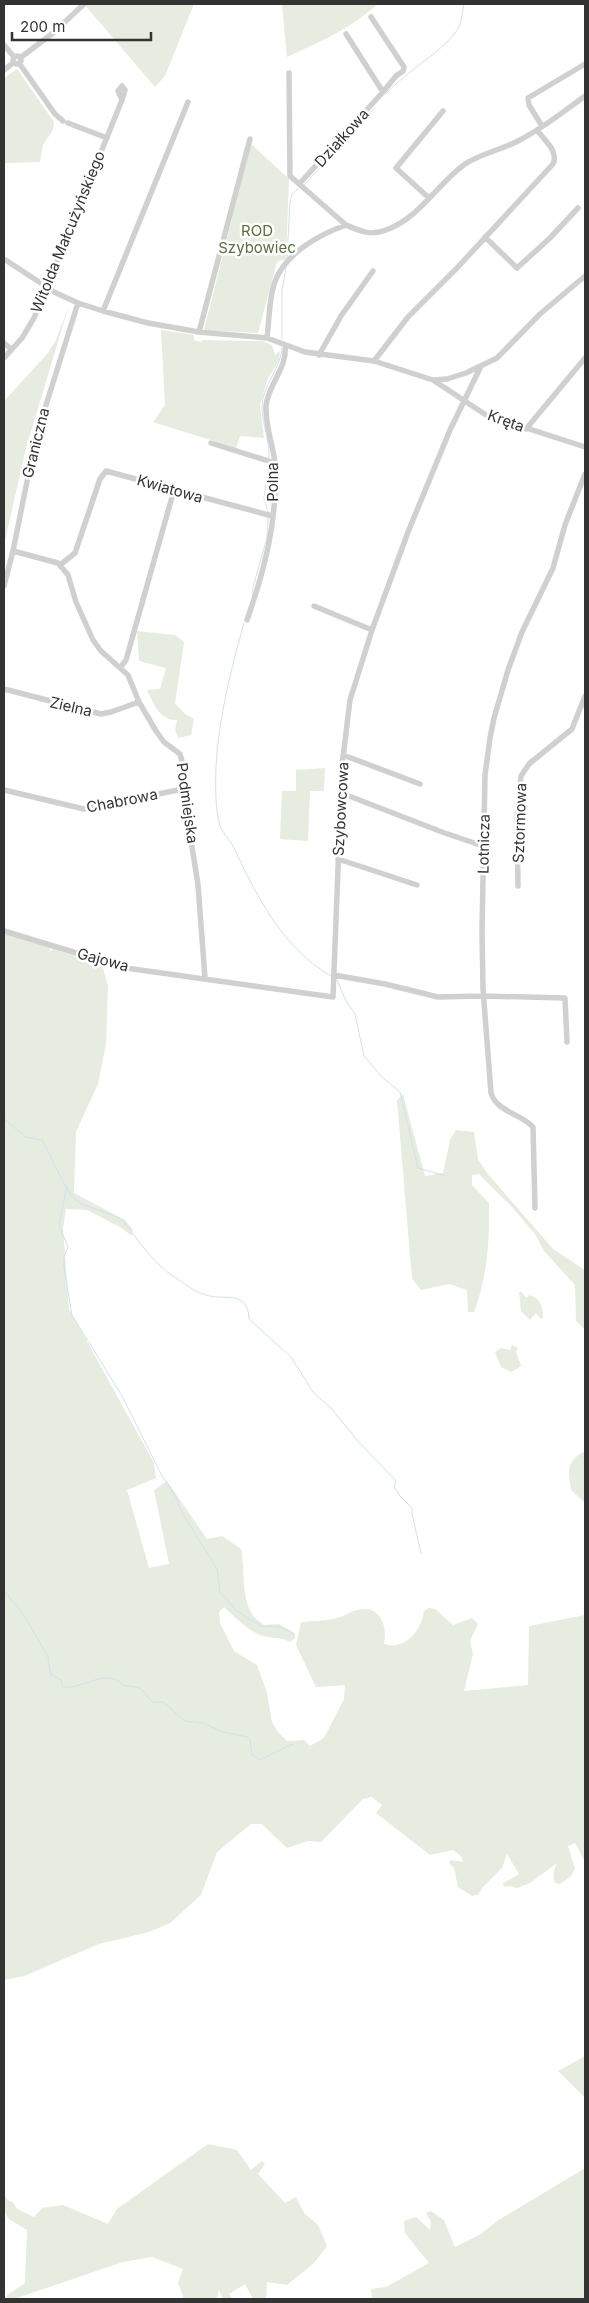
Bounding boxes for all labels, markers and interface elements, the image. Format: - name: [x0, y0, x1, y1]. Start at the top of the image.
- scale bar: [12, 10, 151, 42]
- text: 200 m: [20, 17, 65, 36]
- street label: Działkowa: [310, 105, 373, 171]
- street label: Witolda Małcużyńskiego: [26, 148, 109, 316]
- park label: ROD Szybowiec: [218, 221, 296, 257]
- street label: Kręta: [485, 405, 527, 436]
- street label: Graniczna: [18, 406, 53, 480]
- street label: Polna: [263, 462, 282, 502]
- street label: Kwiatowa: [135, 470, 205, 507]
- street label: Zielna: [48, 692, 94, 721]
- street label: Podmiejska: [172, 761, 203, 845]
- street label: Szybowcowa: [329, 761, 352, 857]
- street label: Sztormowa: [509, 783, 530, 863]
- street label: Chabrowa: [85, 784, 159, 817]
- street label: Lotnicza: [473, 814, 494, 874]
- street label: Gajowa: [75, 944, 131, 976]

